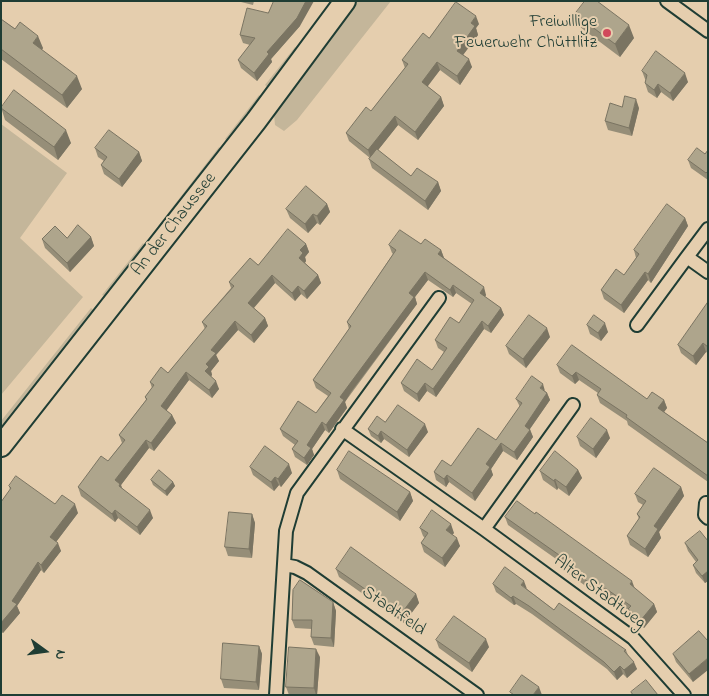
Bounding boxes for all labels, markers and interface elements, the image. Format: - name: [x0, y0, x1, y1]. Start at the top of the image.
- place label: Freiwillige Feuerwehr Chüttlitz: [454, 12, 597, 54]
- marker: Freiwillige Feuerwehr Chüttlitz: [601, 27, 613, 39]
- street label: An der Chaussee: [128, 169, 222, 281]
- street label: Alter Stadtweg: [549, 551, 649, 635]
- street label: Stadtfeld: [357, 582, 429, 642]
- north arrow: [20, 626, 70, 676]
- text: N: [49, 648, 71, 662]

